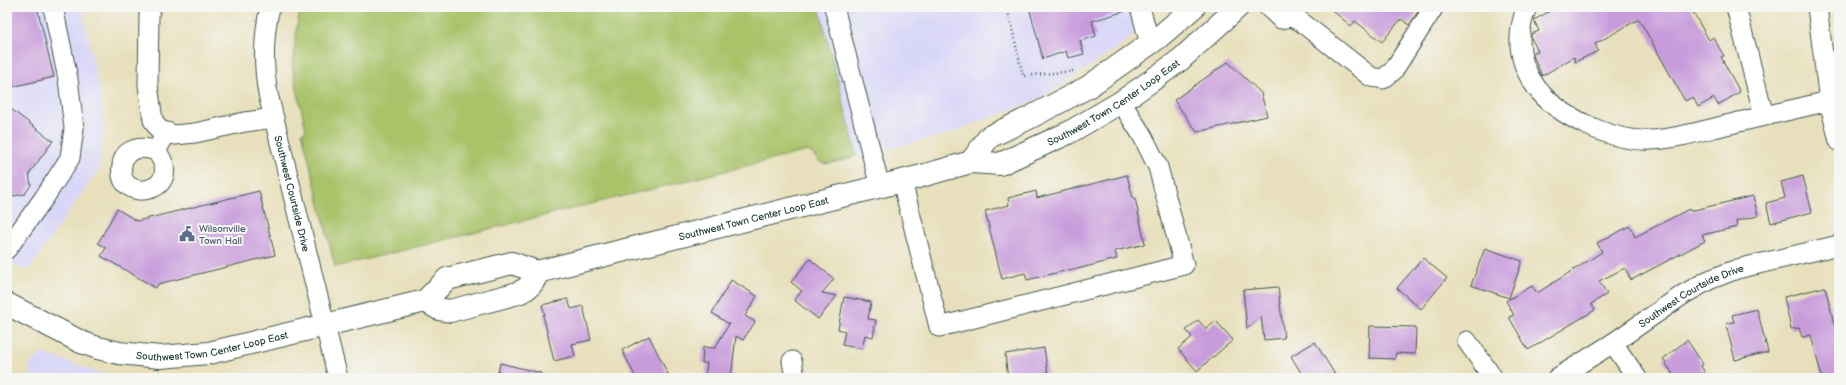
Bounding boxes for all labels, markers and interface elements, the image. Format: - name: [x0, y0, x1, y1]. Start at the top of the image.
- street label: Southwest Town Center Loop East: [1046, 57, 1182, 149]
- street label: Southwest Courtside Drive: [271, 134, 312, 253]
- street label: Southwest Town Center Loop East: [678, 195, 830, 243]
- place label: Wilsonville Town Hall: [199, 223, 246, 247]
- public building icon: Wilsonville Town Hall: [178, 225, 196, 243]
- street label: Southwest Courtside Drive: [1637, 263, 1745, 330]
- street label: Southwest Town Center Loop East: [136, 329, 289, 364]

